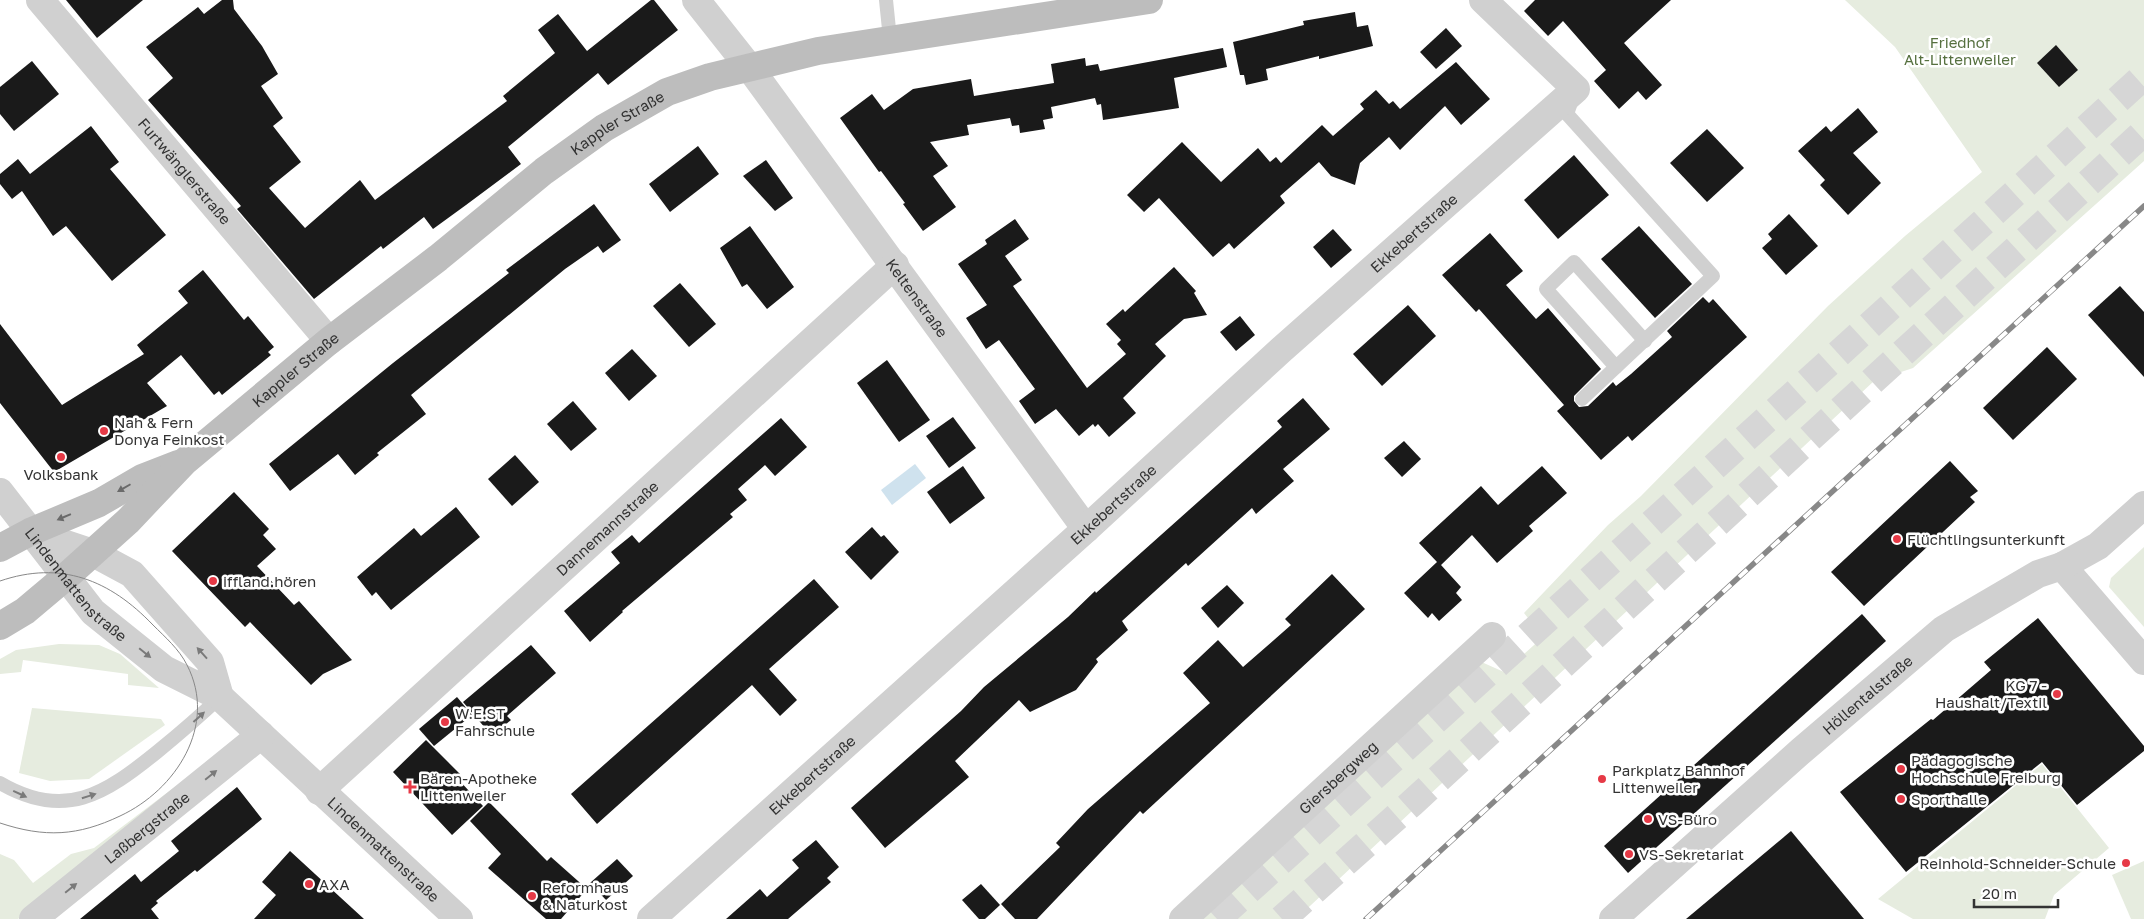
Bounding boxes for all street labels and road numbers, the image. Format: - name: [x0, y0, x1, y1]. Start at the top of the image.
- street label: Kappler Straße: [567, 87, 667, 158]
- street label: Furtwänglerstraße: [135, 114, 235, 228]
- street label: Ekkebertstraße: [1366, 189, 1461, 276]
- street label: Keltenstraße: [883, 255, 952, 341]
- street label: Kappler Straße: [248, 328, 342, 410]
- street label: Ekkebertstraße: [1066, 460, 1160, 548]
- street label: Dannemannstraße: [552, 477, 662, 579]
- street label: Lindenmattenstraße: [22, 524, 131, 645]
- street label: Höllentalstraße: [1818, 651, 1916, 738]
- street label: Ekkebertstraße: [765, 731, 859, 818]
- street label: Giersbergweg: [1295, 737, 1381, 818]
- street label: Laßbergstraße: [100, 787, 193, 867]
- street label: Lindenmattenstraße: [324, 793, 444, 906]

